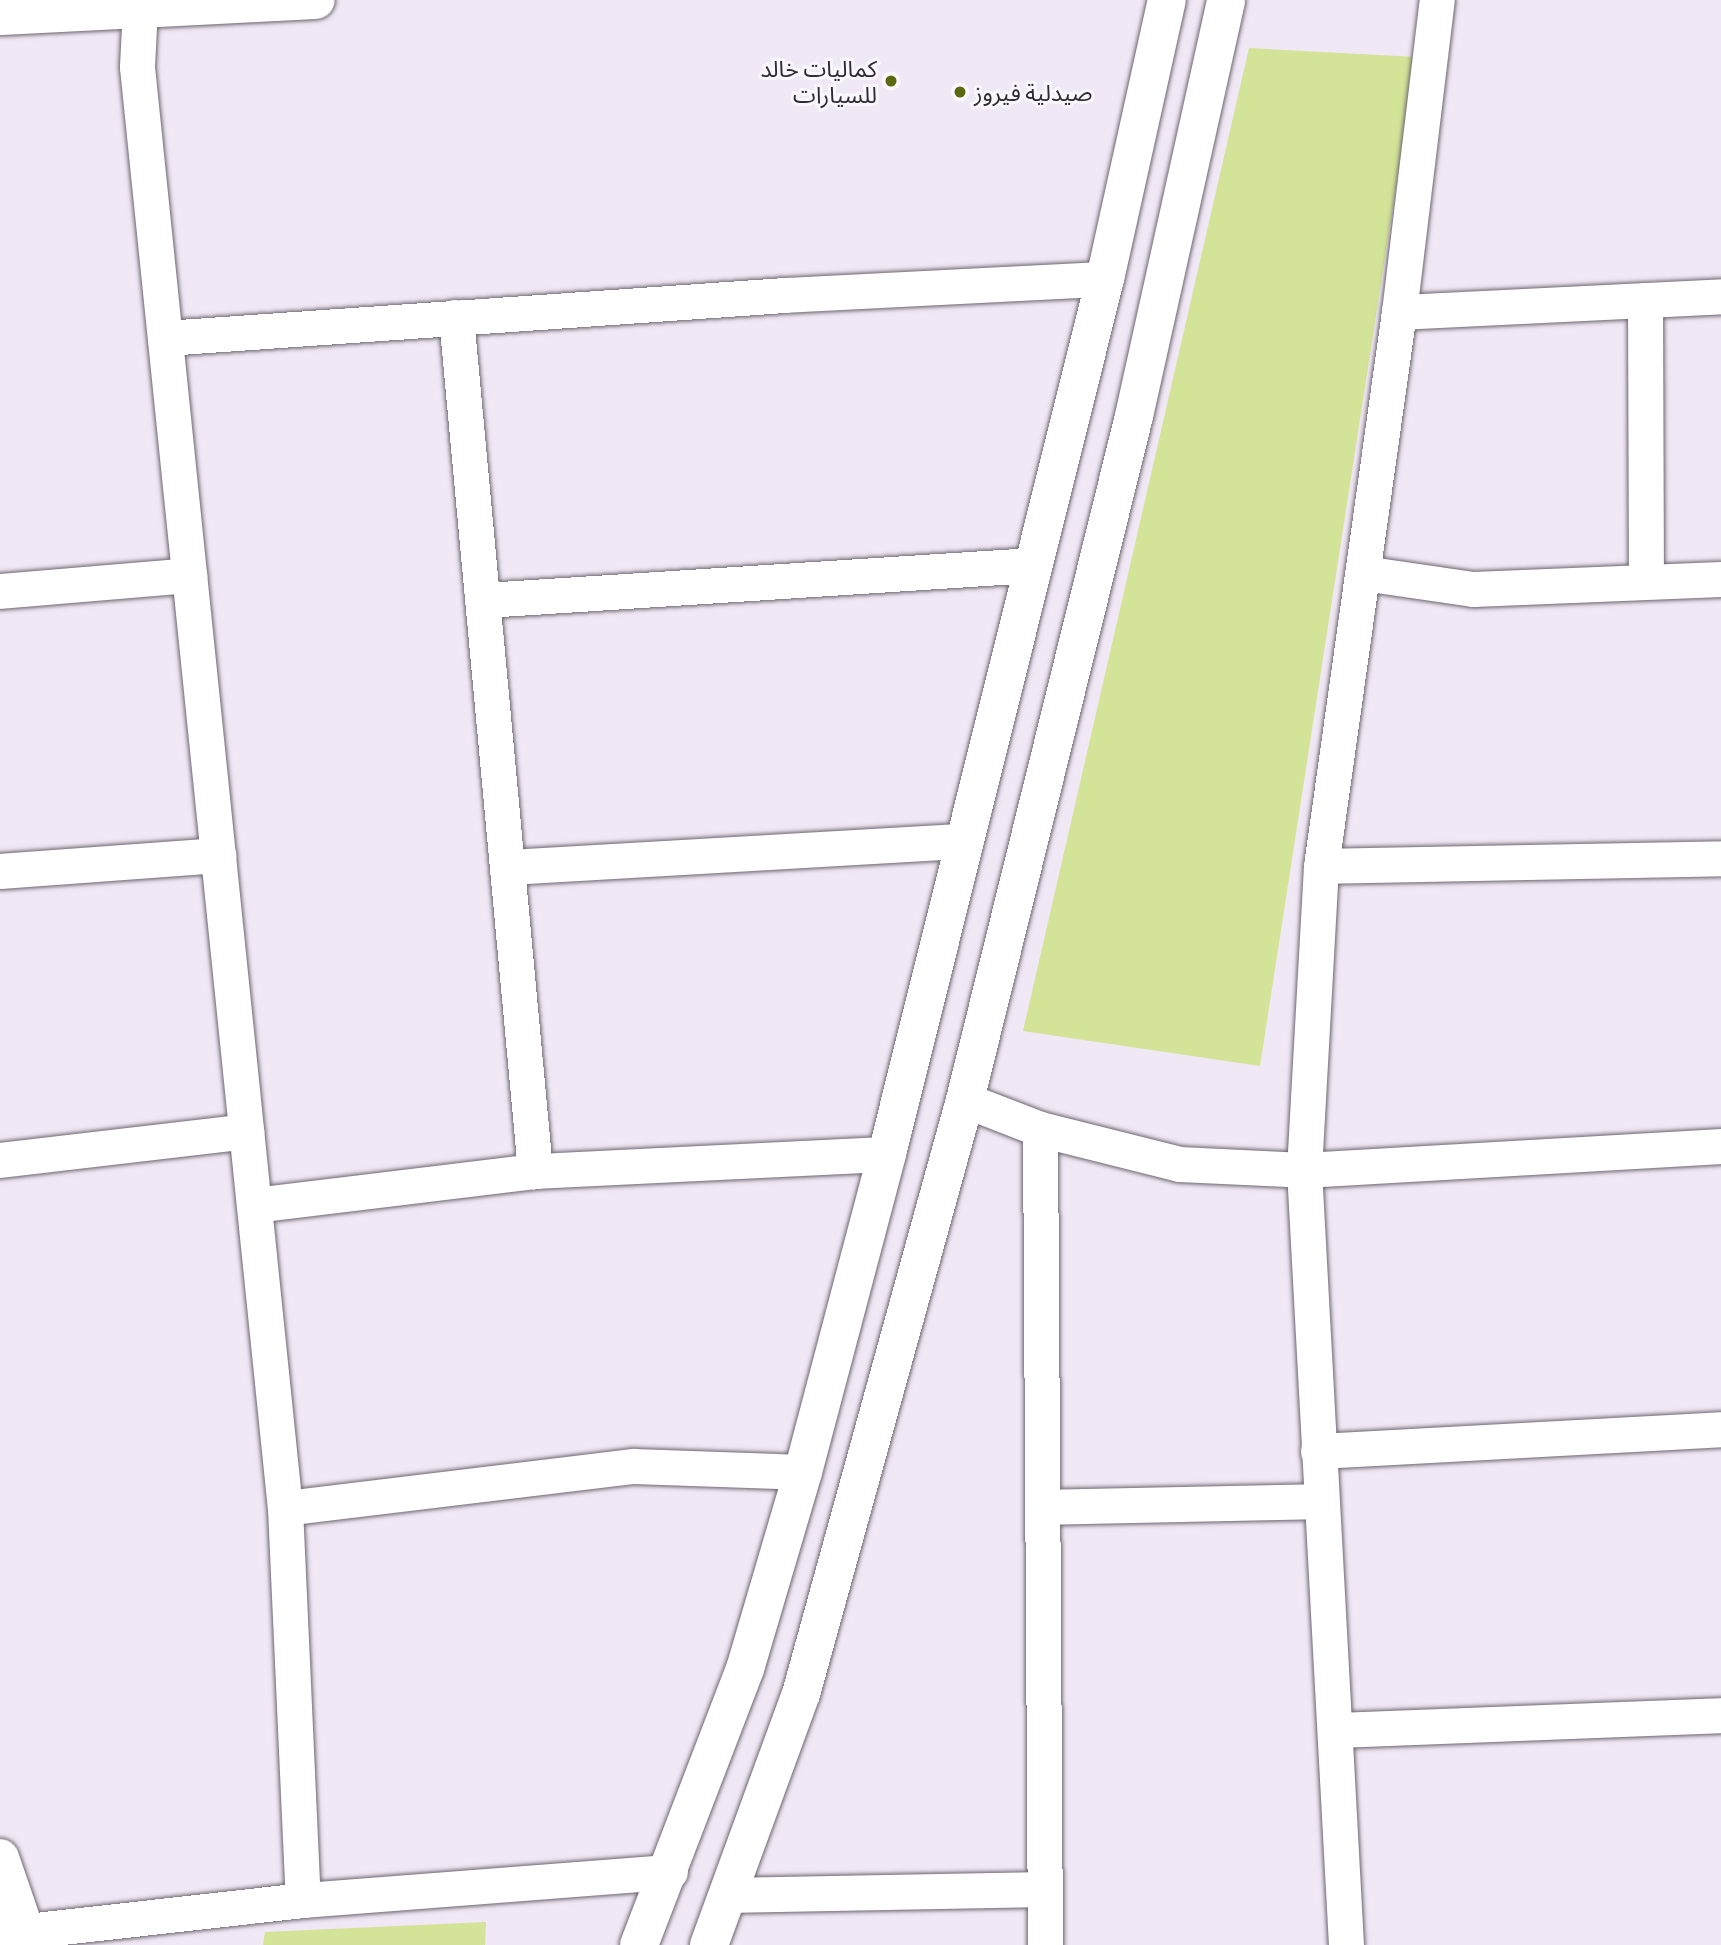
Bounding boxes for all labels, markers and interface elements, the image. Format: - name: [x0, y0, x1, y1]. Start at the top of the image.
- place label: كماليات خالد للسيارات: [760, 54, 877, 108]
- marker: كماليات خالد للسيارات: [883, 73, 899, 89]
- place label: صيدلية فيروز: [974, 78, 1093, 106]
- marker: صيدلية فيروز: [952, 84, 968, 100]

